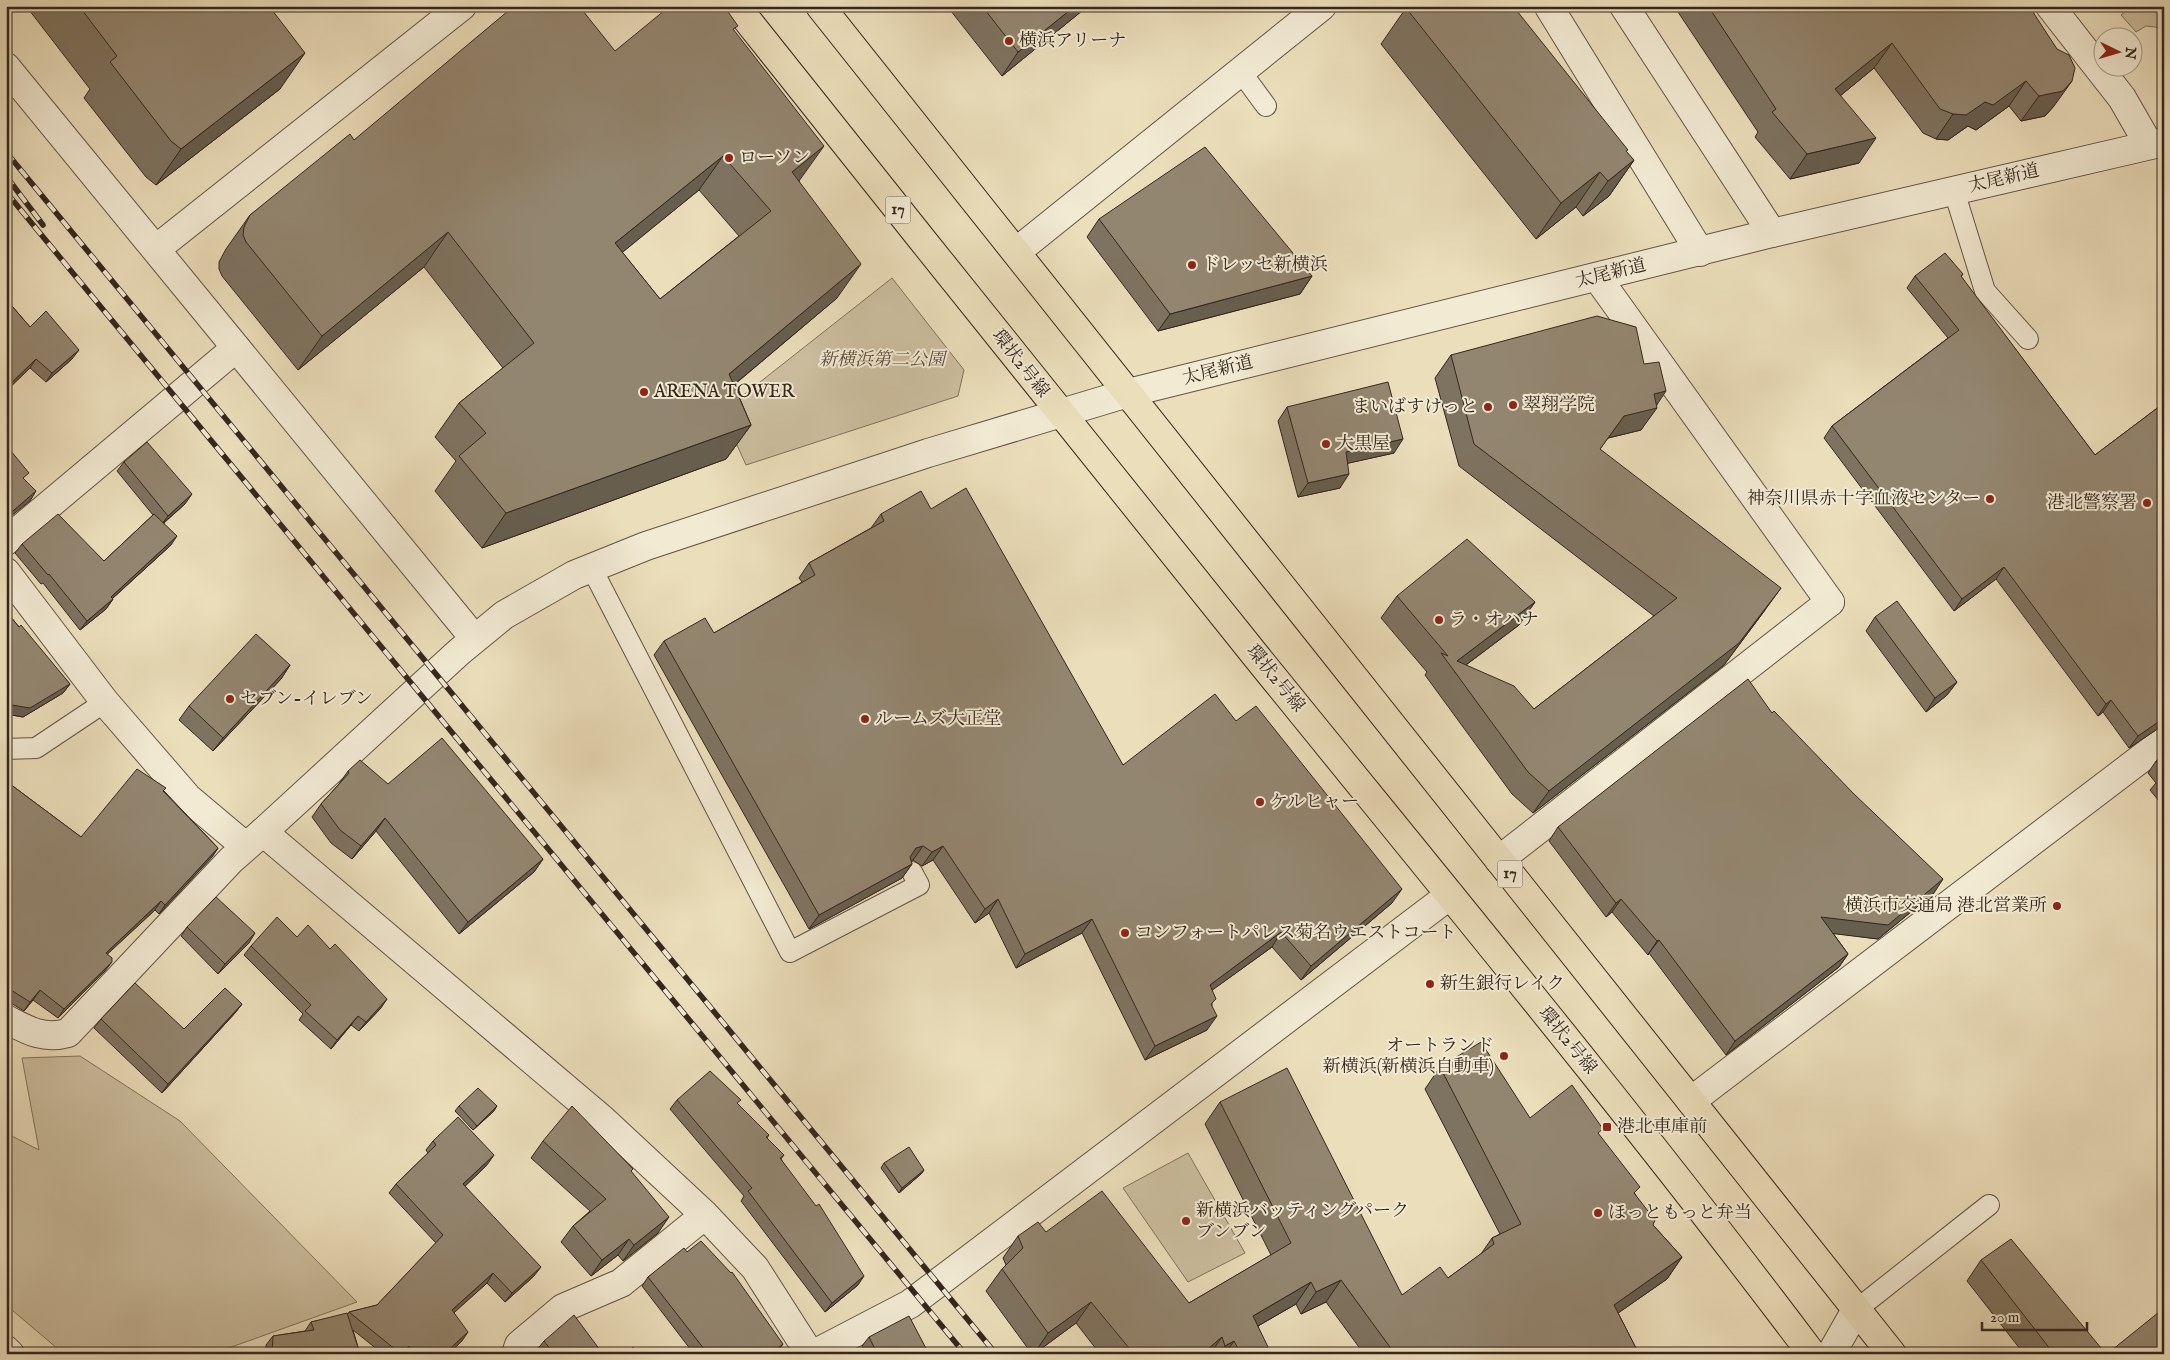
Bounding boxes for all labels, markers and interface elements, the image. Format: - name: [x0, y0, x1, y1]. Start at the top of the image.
- north arrow: [2092, 28, 2142, 78]
- place label: 横浜アリーナ: [1019, 30, 1126, 53]
- marker: 横浜アリーナ: [1003, 35, 1015, 47]
- text: N: [2120, 45, 2140, 60]
- place label: ローソン: [739, 147, 810, 170]
- marker: ローソン: [723, 152, 735, 164]
- street label: 太尾新道: [1966, 160, 2042, 198]
- road number: 17: [886, 196, 910, 224]
- place label: ドレッセ新横浜: [1202, 254, 1328, 277]
- street label: 太尾新道: [1573, 254, 1649, 294]
- marker: ドレッセ新横浜: [1186, 259, 1198, 271]
- street label: 環状2号線: [986, 325, 1054, 403]
- park label: 新横浜第二公園: [819, 349, 948, 372]
- street label: 太尾新道: [1180, 351, 1256, 391]
- place label: ARENA TOWER: [653, 381, 796, 404]
- marker: ARENA TOWER: [638, 386, 650, 398]
- place label: 翠翔学院: [1523, 394, 1595, 417]
- place label: まいばすけっと: [1352, 396, 1478, 419]
- marker: 翠翔学院: [1507, 399, 1519, 411]
- marker: まいばすけっと: [1482, 401, 1494, 413]
- place label: 大黒屋: [1336, 433, 1390, 456]
- marker: 大黒屋: [1320, 438, 1332, 450]
- place label: 神奈川県赤十字血液センター: [1747, 488, 1980, 511]
- place label: 港北警察署: [2047, 492, 2137, 515]
- marker: 神奈川県赤十字血液センター: [1984, 493, 1996, 505]
- marker: 港北警察署: [2141, 497, 2153, 509]
- place label: ラ・オハナ: [1449, 609, 1539, 632]
- marker: ラ・オハナ: [1433, 614, 1445, 626]
- street label: 環状2号線: [1241, 641, 1309, 717]
- place label: セブン-イレブン: [240, 688, 373, 711]
- marker: セブン-イレブン: [224, 693, 236, 705]
- place label: ルームズ大正堂: [875, 708, 1001, 731]
- marker: ルームズ大正堂: [859, 713, 871, 725]
- place label: ケルヒャー: [1270, 791, 1359, 814]
- marker: ケルヒャー: [1254, 796, 1266, 808]
- road number: 17: [1498, 861, 1522, 888]
- place label: 横浜市交通局 港北営業所: [1845, 895, 2047, 918]
- marker: 横浜市交通局 港北営業所: [2051, 900, 2063, 912]
- place label: コンフォートパレス菊名ウエストコート: [1135, 922, 1456, 945]
- marker: コンフォートパレス菊名ウエストコート: [1119, 927, 1131, 939]
- place label: 新生銀行レイク: [1440, 973, 1565, 996]
- marker: 新生銀行レイク: [1424, 978, 1436, 990]
- street label: 環状2号線: [1533, 1003, 1601, 1079]
- place label: オートランド 新横浜(新横浜自動車): [1323, 1035, 1494, 1079]
- marker: オートランド 新横浜(新横浜自動車): [1498, 1050, 1510, 1062]
- place label: 港北車庫前: [1617, 1116, 1707, 1139]
- marker: 港北車庫前: [1601, 1121, 1613, 1133]
- place label: 新横浜バッティングパーク ブンブン: [1196, 1200, 1409, 1244]
- place label: ほっともっと弁当: [1608, 1202, 1752, 1225]
- marker: ほっともっと弁当: [1592, 1207, 1604, 1219]
- marker: 新横浜バッティングパーク ブンブン: [1180, 1215, 1192, 1227]
- scale bar: [1982, 1300, 2088, 1332]
- text: 20 m: [1990, 1308, 2020, 1327]

